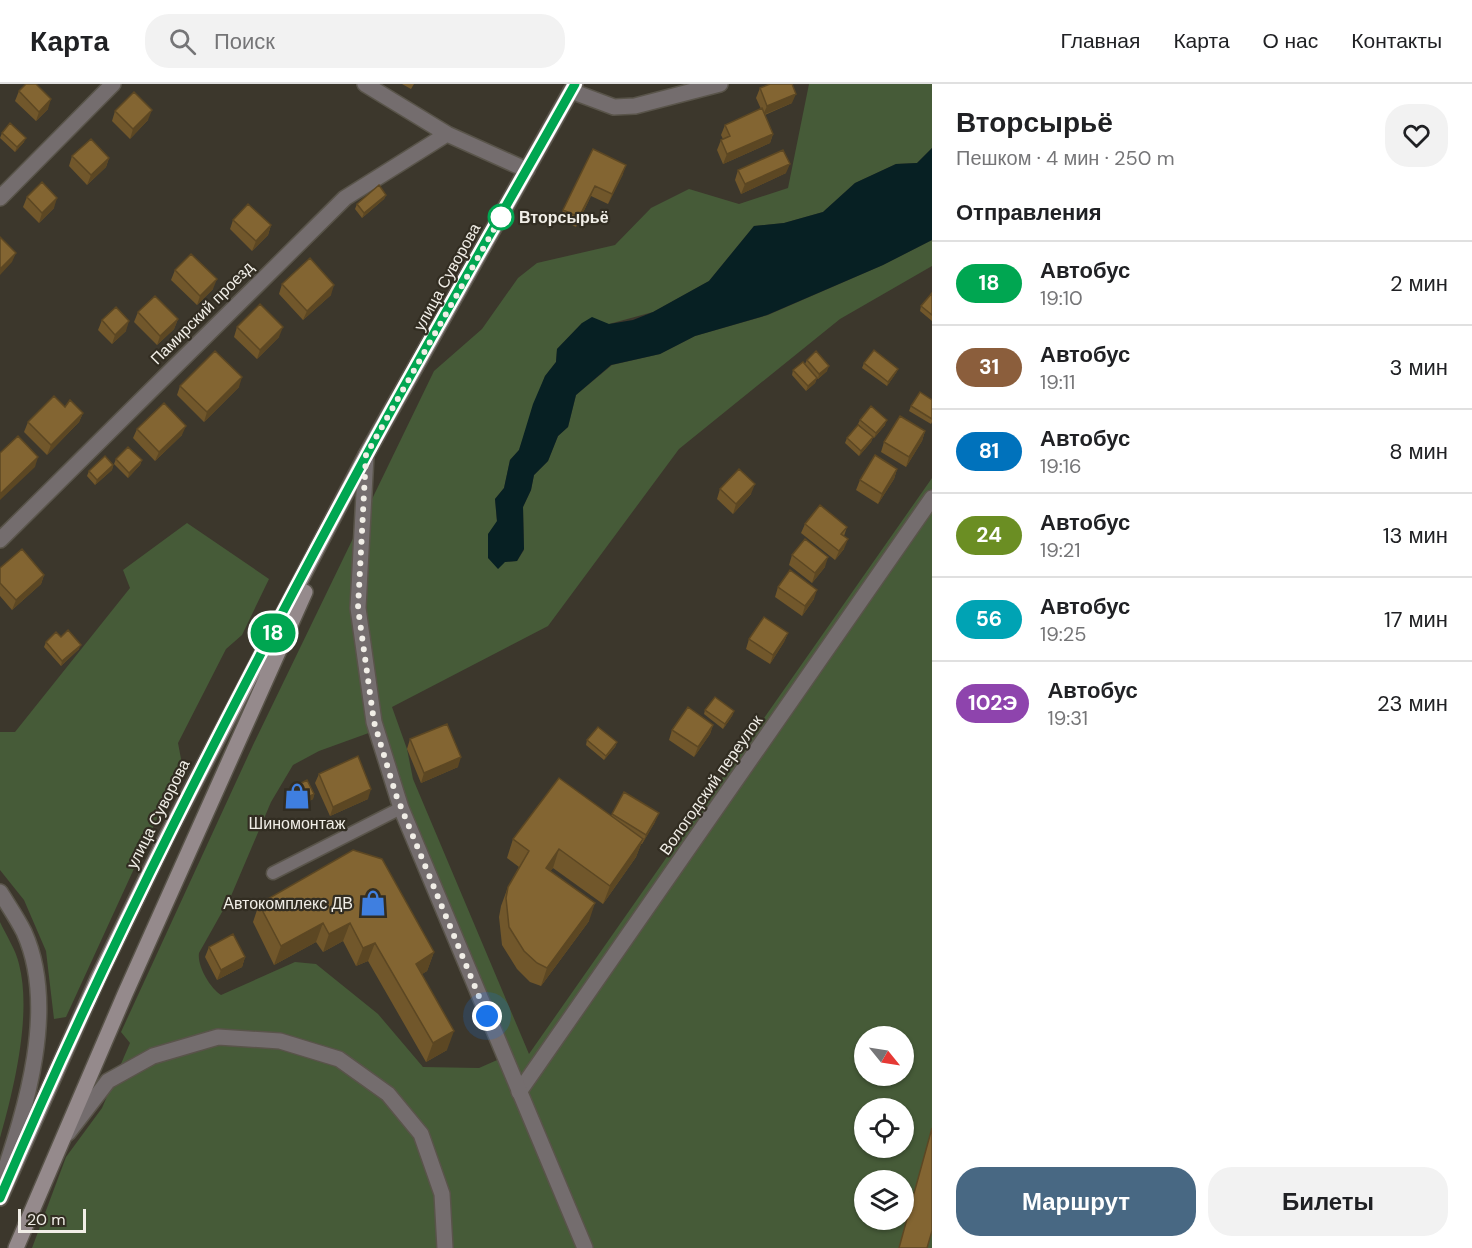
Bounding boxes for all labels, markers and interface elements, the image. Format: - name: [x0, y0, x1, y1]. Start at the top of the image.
- search box: [145, 14, 565, 68]
- text: Карта: [30, 23, 109, 60]
- icon: search: [166, 25, 199, 58]
- text: Поиск: [214, 27, 275, 56]
- text: Главная: [1060, 27, 1140, 55]
- text: Карта: [1173, 27, 1230, 55]
- text: О нас: [1263, 27, 1318, 55]
- text: Контакты: [1351, 27, 1442, 55]
- text: Вторсырьё: [956, 104, 1113, 141]
- button: heart: [1385, 104, 1448, 167]
- text: Пешком · 4 мин · 250 m: [956, 145, 1175, 171]
- text: Отправления: [956, 198, 1102, 227]
- marker: Вторсырьё: [488, 204, 514, 230]
- place label: Вторсырьё: [519, 207, 609, 228]
- street label: улица Суворова: [409, 219, 485, 335]
- street label: Памирский проезд: [146, 256, 259, 369]
- text: Автобус: [1040, 256, 1130, 285]
- text: 18: [979, 269, 999, 297]
- text: 2 мин: [1390, 269, 1448, 298]
- text: 19:10: [1040, 285, 1083, 311]
- text: Автобус: [1040, 340, 1130, 369]
- text: 31: [979, 353, 999, 381]
- text: 3 мин: [1390, 353, 1448, 382]
- text: 19:11: [1040, 369, 1075, 395]
- text: Автобус: [1040, 424, 1130, 453]
- text: 81: [979, 437, 999, 465]
- text: 8 мин: [1389, 437, 1448, 466]
- text: 19:16: [1040, 453, 1082, 479]
- text: Автобус: [1040, 508, 1130, 537]
- text: 24: [976, 521, 1002, 549]
- text: 13 мин: [1383, 521, 1448, 550]
- text: 19:21: [1040, 537, 1081, 563]
- text: Автобус: [1040, 592, 1130, 621]
- text: 56: [976, 605, 1002, 633]
- text: 17 мин: [1384, 605, 1448, 634]
- line badge: 18: [246, 614, 300, 652]
- text: 18: [263, 619, 283, 647]
- text: 19:25: [1040, 621, 1087, 647]
- text: Автобус: [1047, 676, 1138, 705]
- text: 102Э: [968, 689, 1017, 717]
- text: 23 мин: [1377, 689, 1448, 718]
- text: 19:31: [1047, 705, 1088, 731]
- street label: Вологодский переулок: [655, 710, 768, 859]
- street label: улица Суворова: [121, 756, 195, 872]
- shop icon: Шиномонтаж: [282, 781, 312, 811]
- place label: Шиномонтаж: [249, 813, 346, 834]
- shop icon: Автокомплекс ДВ: [358, 888, 388, 918]
- place label: Автокомплекс ДВ: [223, 893, 353, 914]
- your location: [472, 1001, 502, 1031]
- north arrow: [854, 1026, 914, 1086]
- map controls: [854, 1026, 914, 1230]
- button: locate: [854, 1098, 914, 1158]
- button: Маршрут: [956, 1167, 1196, 1236]
- button: Билеты: [1208, 1167, 1448, 1236]
- button: layers: [854, 1170, 914, 1230]
- scale bar: [18, 1206, 86, 1234]
- text: 20 m: [27, 1209, 66, 1230]

